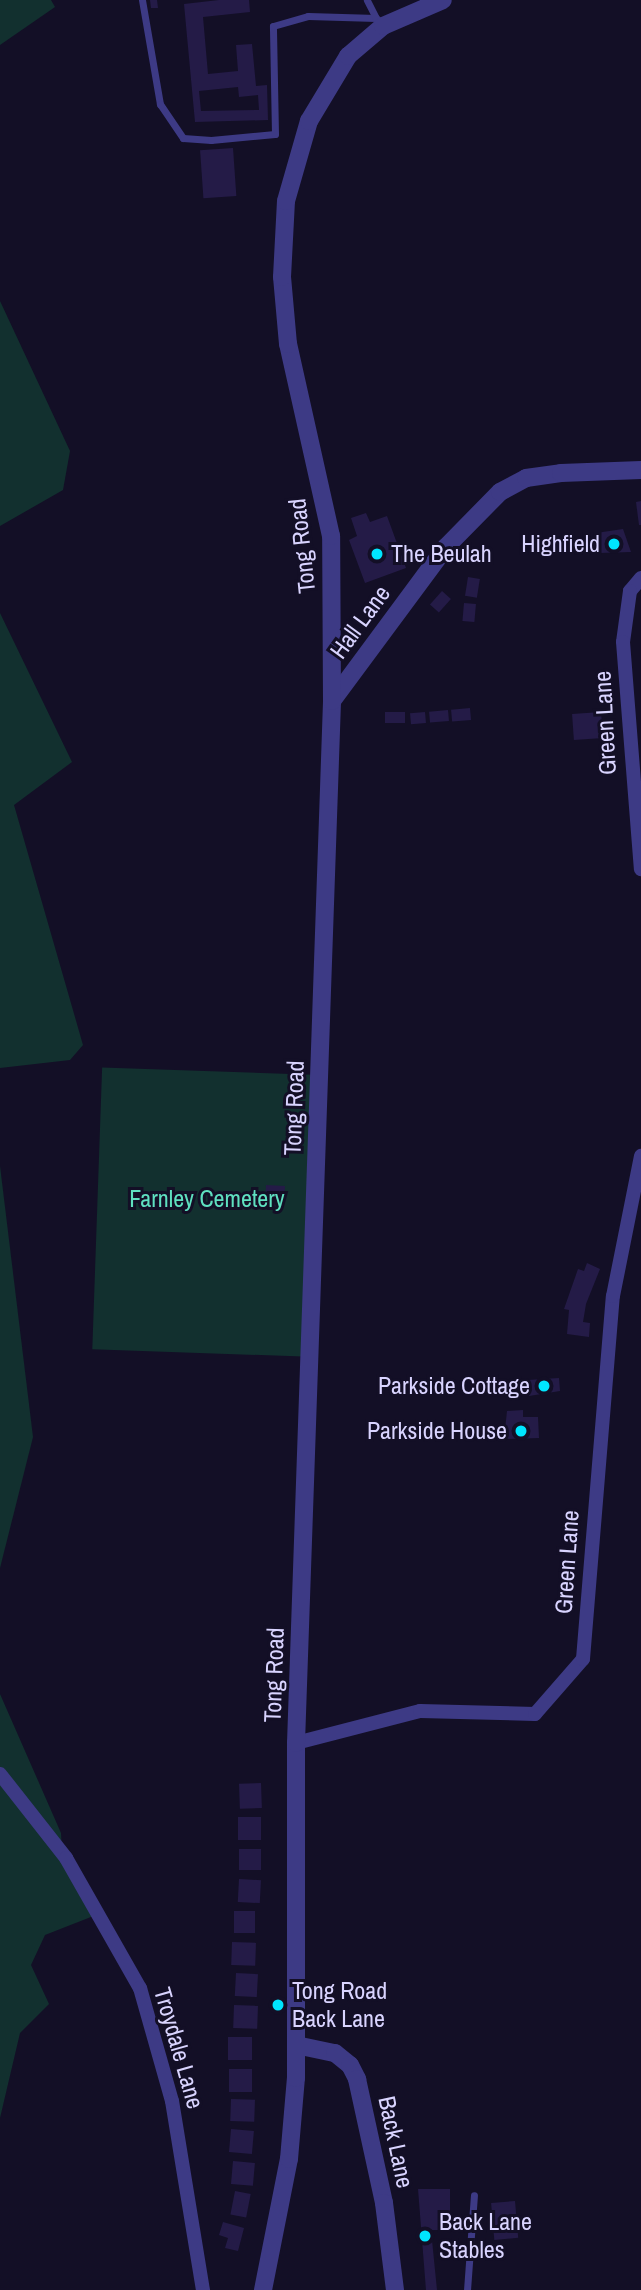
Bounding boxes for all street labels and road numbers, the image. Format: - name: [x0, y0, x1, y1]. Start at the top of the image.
- street label: Tong Road: [283, 497, 321, 595]
- street label: Hall Lane: [324, 580, 396, 664]
- street label: Green Lane: [588, 670, 622, 776]
- street label: Tong Road: [278, 1060, 310, 1156]
- street label: Green Lane: [549, 1509, 585, 1615]
- street label: Tong Road: [258, 1627, 290, 1723]
- street label: Troydale Lane: [148, 1984, 210, 2112]
- street label: Back Lane: [372, 2094, 420, 2190]

